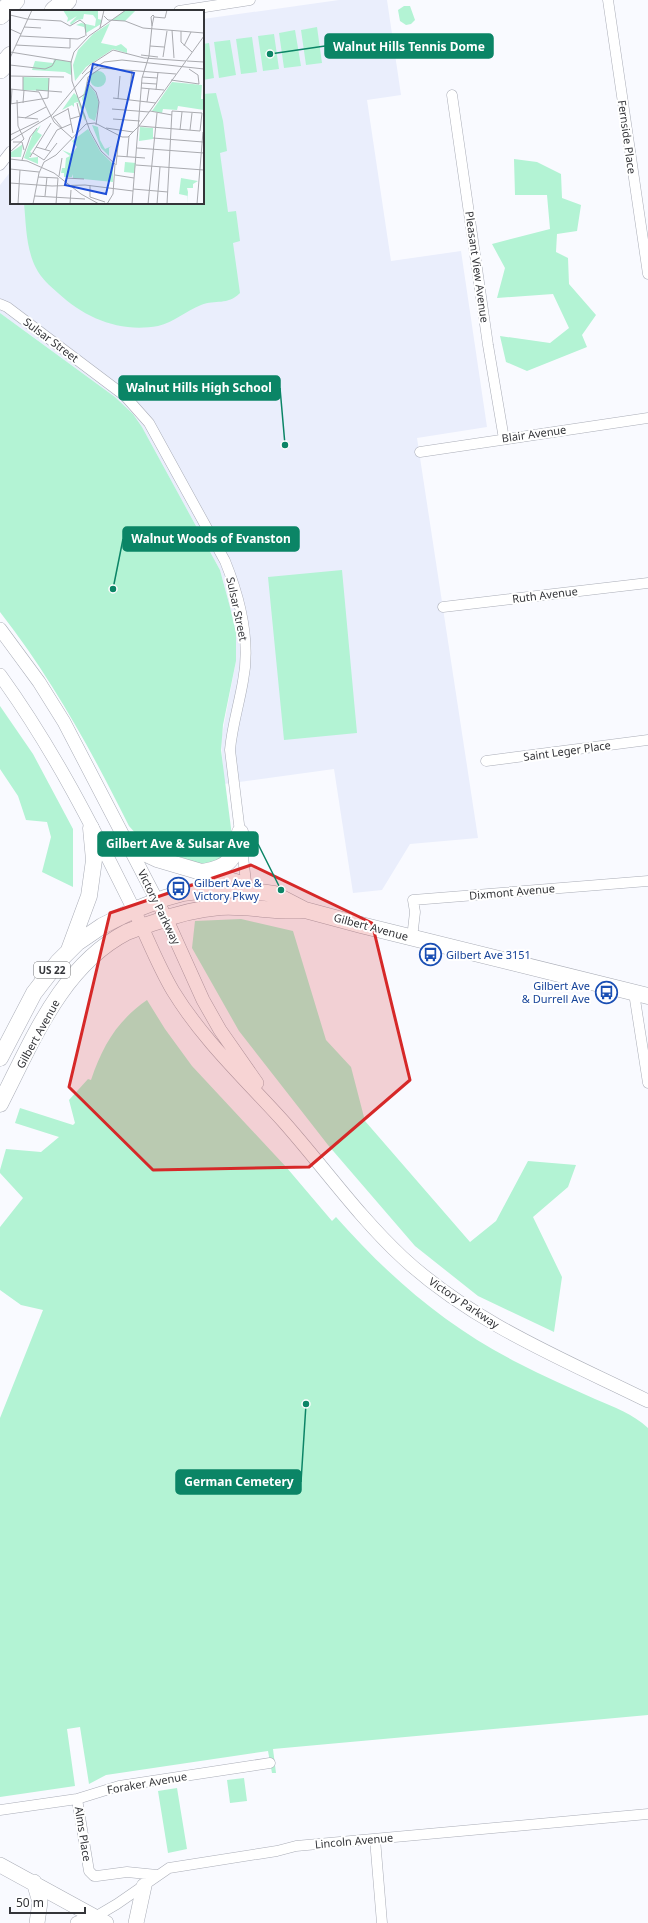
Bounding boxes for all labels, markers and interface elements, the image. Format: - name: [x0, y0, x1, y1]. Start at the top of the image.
- inset map: [10, 10, 204, 204]
- callout: Walnut Hills Tennis Dome: [325, 34, 493, 58]
- text: Walnut Hills Tennis Dome: [333, 38, 485, 55]
- street label: Fernside Place: [615, 99, 640, 175]
- street label: Pleasant View Avenue: [462, 210, 493, 324]
- street label: Sulsar Street: [21, 314, 82, 365]
- callout: Walnut Hills High School: [119, 376, 280, 400]
- text: Walnut Hills High School: [126, 379, 272, 396]
- street label: Blair Avenue: [501, 422, 567, 445]
- callout: Walnut Woods of Evanston: [123, 527, 299, 551]
- text: Walnut Woods of Evanston: [131, 530, 291, 547]
- street label: Sulsar Street: [223, 575, 252, 642]
- street label: Ruth Avenue: [511, 583, 579, 606]
- street label: Saint Leger Place: [522, 737, 612, 764]
- callout: Gilbert Ave & Sulsar Ave: [98, 832, 258, 856]
- text: Gilbert Ave & Sulsar Ave: [106, 835, 250, 852]
- street label: Victory Parkway: [135, 867, 184, 947]
- place label: Gilbert Ave & Victory Pkwy: [194, 875, 263, 903]
- bus stop icon: Gilbert Ave & Victory Pkwy: [165, 876, 191, 902]
- street label: Dixmont Avenue: [469, 880, 555, 903]
- street label: Gilbert Avenue: [332, 909, 410, 944]
- bus stop icon: Gilbert Ave 3151: [417, 942, 443, 968]
- place label: Gilbert Ave 3151: [446, 947, 531, 962]
- road number: US 22: [34, 962, 70, 978]
- place label: Gilbert Ave & Durrell Ave: [522, 978, 590, 1006]
- bus stop icon: Gilbert Ave & Durrell Ave: [593, 979, 619, 1005]
- street label: Gilbert Avenue: [12, 997, 63, 1071]
- street label: Victory Parkway: [426, 1273, 503, 1332]
- callout: German Cemetery: [176, 1470, 301, 1494]
- text: German Cemetery: [184, 1473, 294, 1490]
- street label: Foraker Avenue: [106, 1768, 188, 1797]
- street label: Alms Place: [72, 1805, 95, 1862]
- street label: Lincoln Avenue: [314, 1830, 394, 1851]
- scale bar: [10, 1889, 85, 1915]
- text: 50 m: [16, 1894, 44, 1911]

